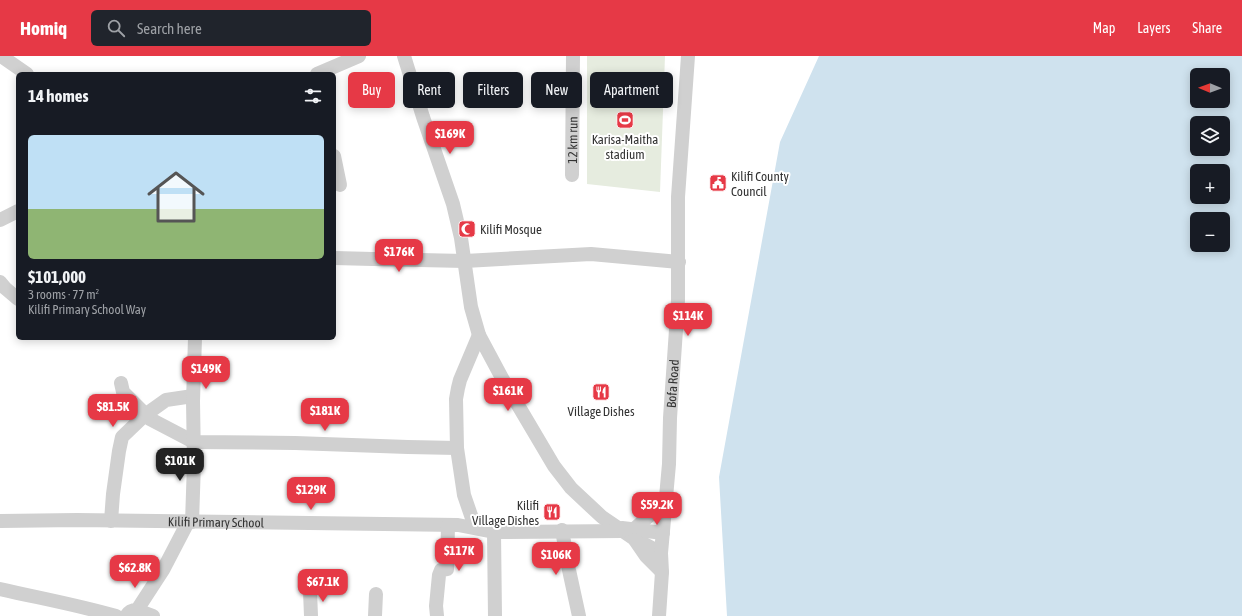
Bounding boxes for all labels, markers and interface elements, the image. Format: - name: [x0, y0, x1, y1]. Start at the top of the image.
- search box: [91, 10, 371, 46]
- text: Homiq: [20, 17, 67, 39]
- icon: search: [105, 17, 127, 39]
- text: Search here: [137, 20, 202, 37]
- text: Map: [1093, 20, 1115, 36]
- text: Layers: [1137, 20, 1170, 36]
- text: Share: [1192, 20, 1222, 36]
- north arrow: [1190, 68, 1230, 108]
- map controls: [1190, 68, 1230, 252]
- chip: Buy: [348, 72, 395, 108]
- chip: Rent: [403, 72, 455, 108]
- chip: Filters: [463, 72, 523, 108]
- chip: New: [531, 72, 582, 108]
- chip: Apartment: [590, 72, 673, 108]
- icon: filters: [302, 85, 324, 107]
- text: 14 homes: [28, 86, 89, 106]
- sports icon: Karisa-Maitha stadium: [615, 110, 635, 130]
- street label: 12 km run: [565, 116, 580, 164]
- button: layers: [1190, 116, 1230, 156]
- pin: $169K: [422, 121, 478, 155]
- text: $169K: [435, 126, 465, 141]
- place label: Karisa-Maitha stadium: [592, 132, 658, 162]
- icon: home: [140, 161, 212, 233]
- button: +: [1190, 164, 1230, 204]
- place label: Kilifi County Council: [731, 169, 789, 199]
- public building icon: Kilifi County Council: [708, 173, 728, 193]
- button: −: [1190, 212, 1230, 252]
- mosque icon: Kilifi Mosque: [457, 219, 477, 239]
- place label: Kilifi Mosque: [480, 222, 542, 237]
- pin: $176K: [371, 239, 427, 273]
- text: $176K: [384, 244, 414, 259]
- text: $101,000: [28, 267, 86, 287]
- text: 3 rooms · 77 m²: [28, 287, 99, 302]
- text: Kilifi Primary School Way: [28, 302, 146, 317]
- pin: $114K: [660, 303, 716, 337]
- text: $114K: [673, 308, 703, 323]
- pin: $149K: [178, 356, 234, 390]
- street label: Bofa Road: [664, 359, 682, 408]
- text: $149K: [191, 361, 221, 376]
- pin: $161K: [480, 378, 536, 412]
- restaurant icon: Village Dishes: [591, 382, 611, 402]
- text: $161K: [493, 383, 523, 398]
- pin: $81.5K: [80, 394, 146, 428]
- pin: $181K: [297, 398, 353, 432]
- text: $81.5K: [97, 399, 129, 414]
- text: $181K: [310, 403, 340, 418]
- place label: Village Dishes: [568, 404, 635, 419]
- pin: $101K: [152, 448, 208, 482]
- text: $101K: [165, 453, 195, 468]
- pin: $129K: [283, 477, 339, 511]
- text: $129K: [296, 482, 326, 497]
- pin: $59.2K: [624, 492, 690, 526]
- text: $59.2K: [641, 497, 673, 512]
- place label: Kilifi Village Dishes: [472, 498, 539, 528]
- restaurant icon: Kilifi Village Dishes: [542, 502, 562, 522]
- street label: Kilifi Primary School: [168, 514, 265, 530]
- pin: $117K: [431, 538, 487, 572]
- pin: $106K: [528, 542, 584, 576]
- text: $117K: [444, 543, 474, 558]
- text: $106K: [541, 547, 571, 562]
- pin: $62.8K: [102, 555, 168, 589]
- text: $62.8K: [119, 560, 151, 575]
- pin: $67.1K: [290, 569, 356, 603]
- text: $67.1K: [307, 574, 339, 589]

